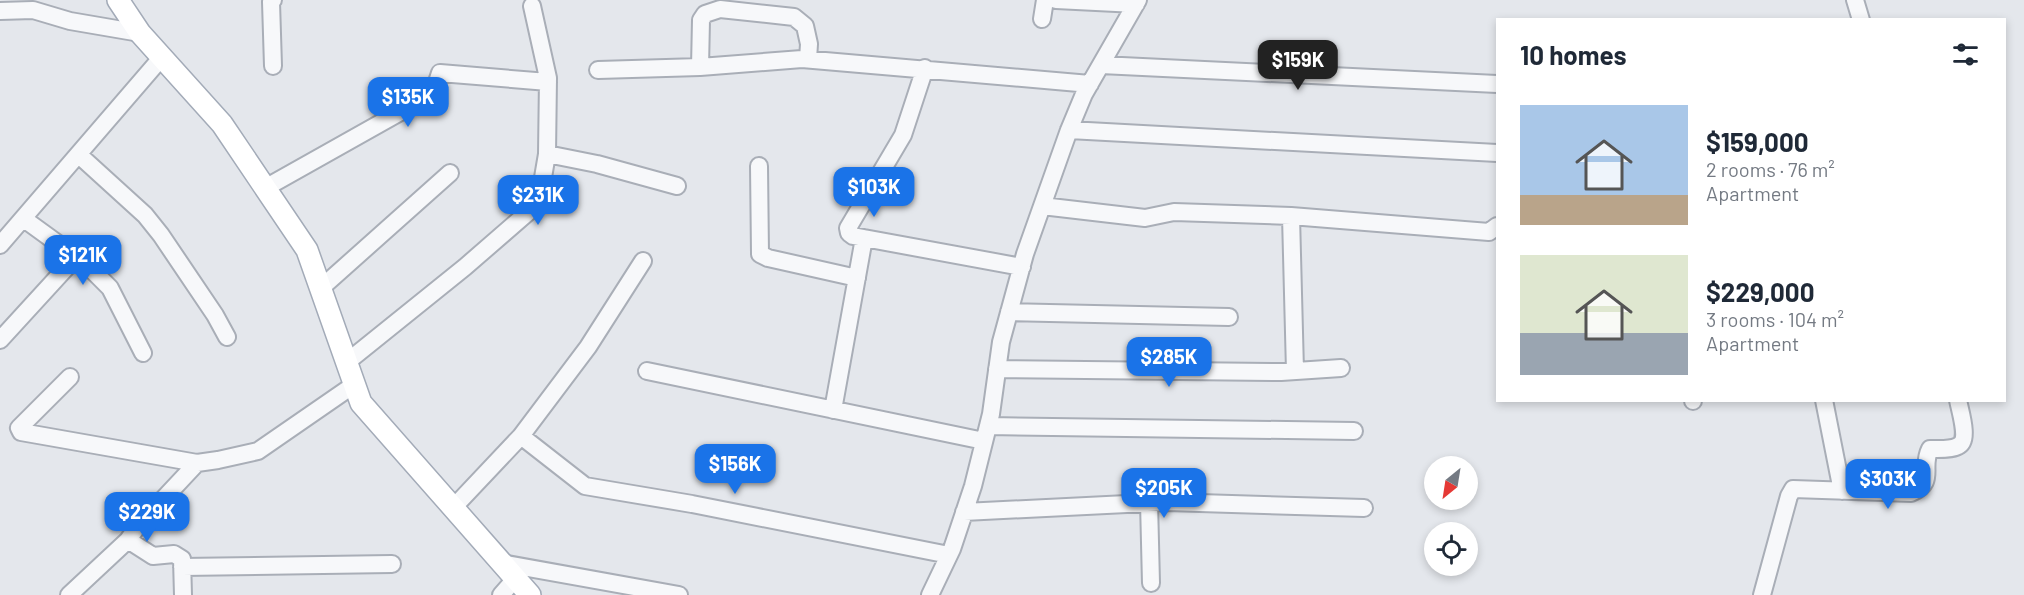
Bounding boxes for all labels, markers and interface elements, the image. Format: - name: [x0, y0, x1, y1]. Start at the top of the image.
- icon: filters: [1949, 38, 1982, 71]
- text: 10 homes: [1520, 39, 1627, 70]
- pin: $159K: [1256, 40, 1340, 91]
- text: $159K: [1272, 47, 1324, 71]
- pin: $135K: [366, 77, 450, 128]
- text: $135K: [382, 84, 434, 108]
- text: $159,000: [1706, 126, 1809, 157]
- icon: home: [1568, 129, 1640, 201]
- text: 2 rooms · 76 m²: [1706, 157, 1835, 181]
- pin: $103K: [832, 167, 916, 218]
- text: $103K: [847, 174, 901, 198]
- pin: $231K: [496, 175, 580, 226]
- text: Apartment: [1706, 181, 1799, 205]
- text: $231K: [512, 182, 564, 206]
- pin: $121K: [41, 235, 125, 286]
- text: $121K: [58, 242, 108, 266]
- text: $229,000: [1706, 276, 1814, 307]
- icon: home: [1568, 279, 1640, 351]
- text: 3 rooms · 104 m²: [1706, 307, 1844, 331]
- text: Apartment: [1706, 331, 1799, 355]
- pin: $285K: [1127, 337, 1211, 388]
- text: $285K: [1141, 344, 1197, 368]
- pin: $156K: [693, 444, 777, 495]
- text: $156K: [709, 451, 761, 475]
- north arrow: [1424, 456, 1478, 510]
- map controls: [1424, 456, 1478, 576]
- pin: $303K: [1846, 459, 1930, 510]
- text: $303K: [1860, 466, 1916, 490]
- pin: $205K: [1122, 468, 1206, 519]
- text: $205K: [1135, 475, 1193, 499]
- pin: $229K: [105, 492, 189, 543]
- text: $229K: [119, 499, 175, 523]
- button: locate: [1424, 522, 1478, 576]

